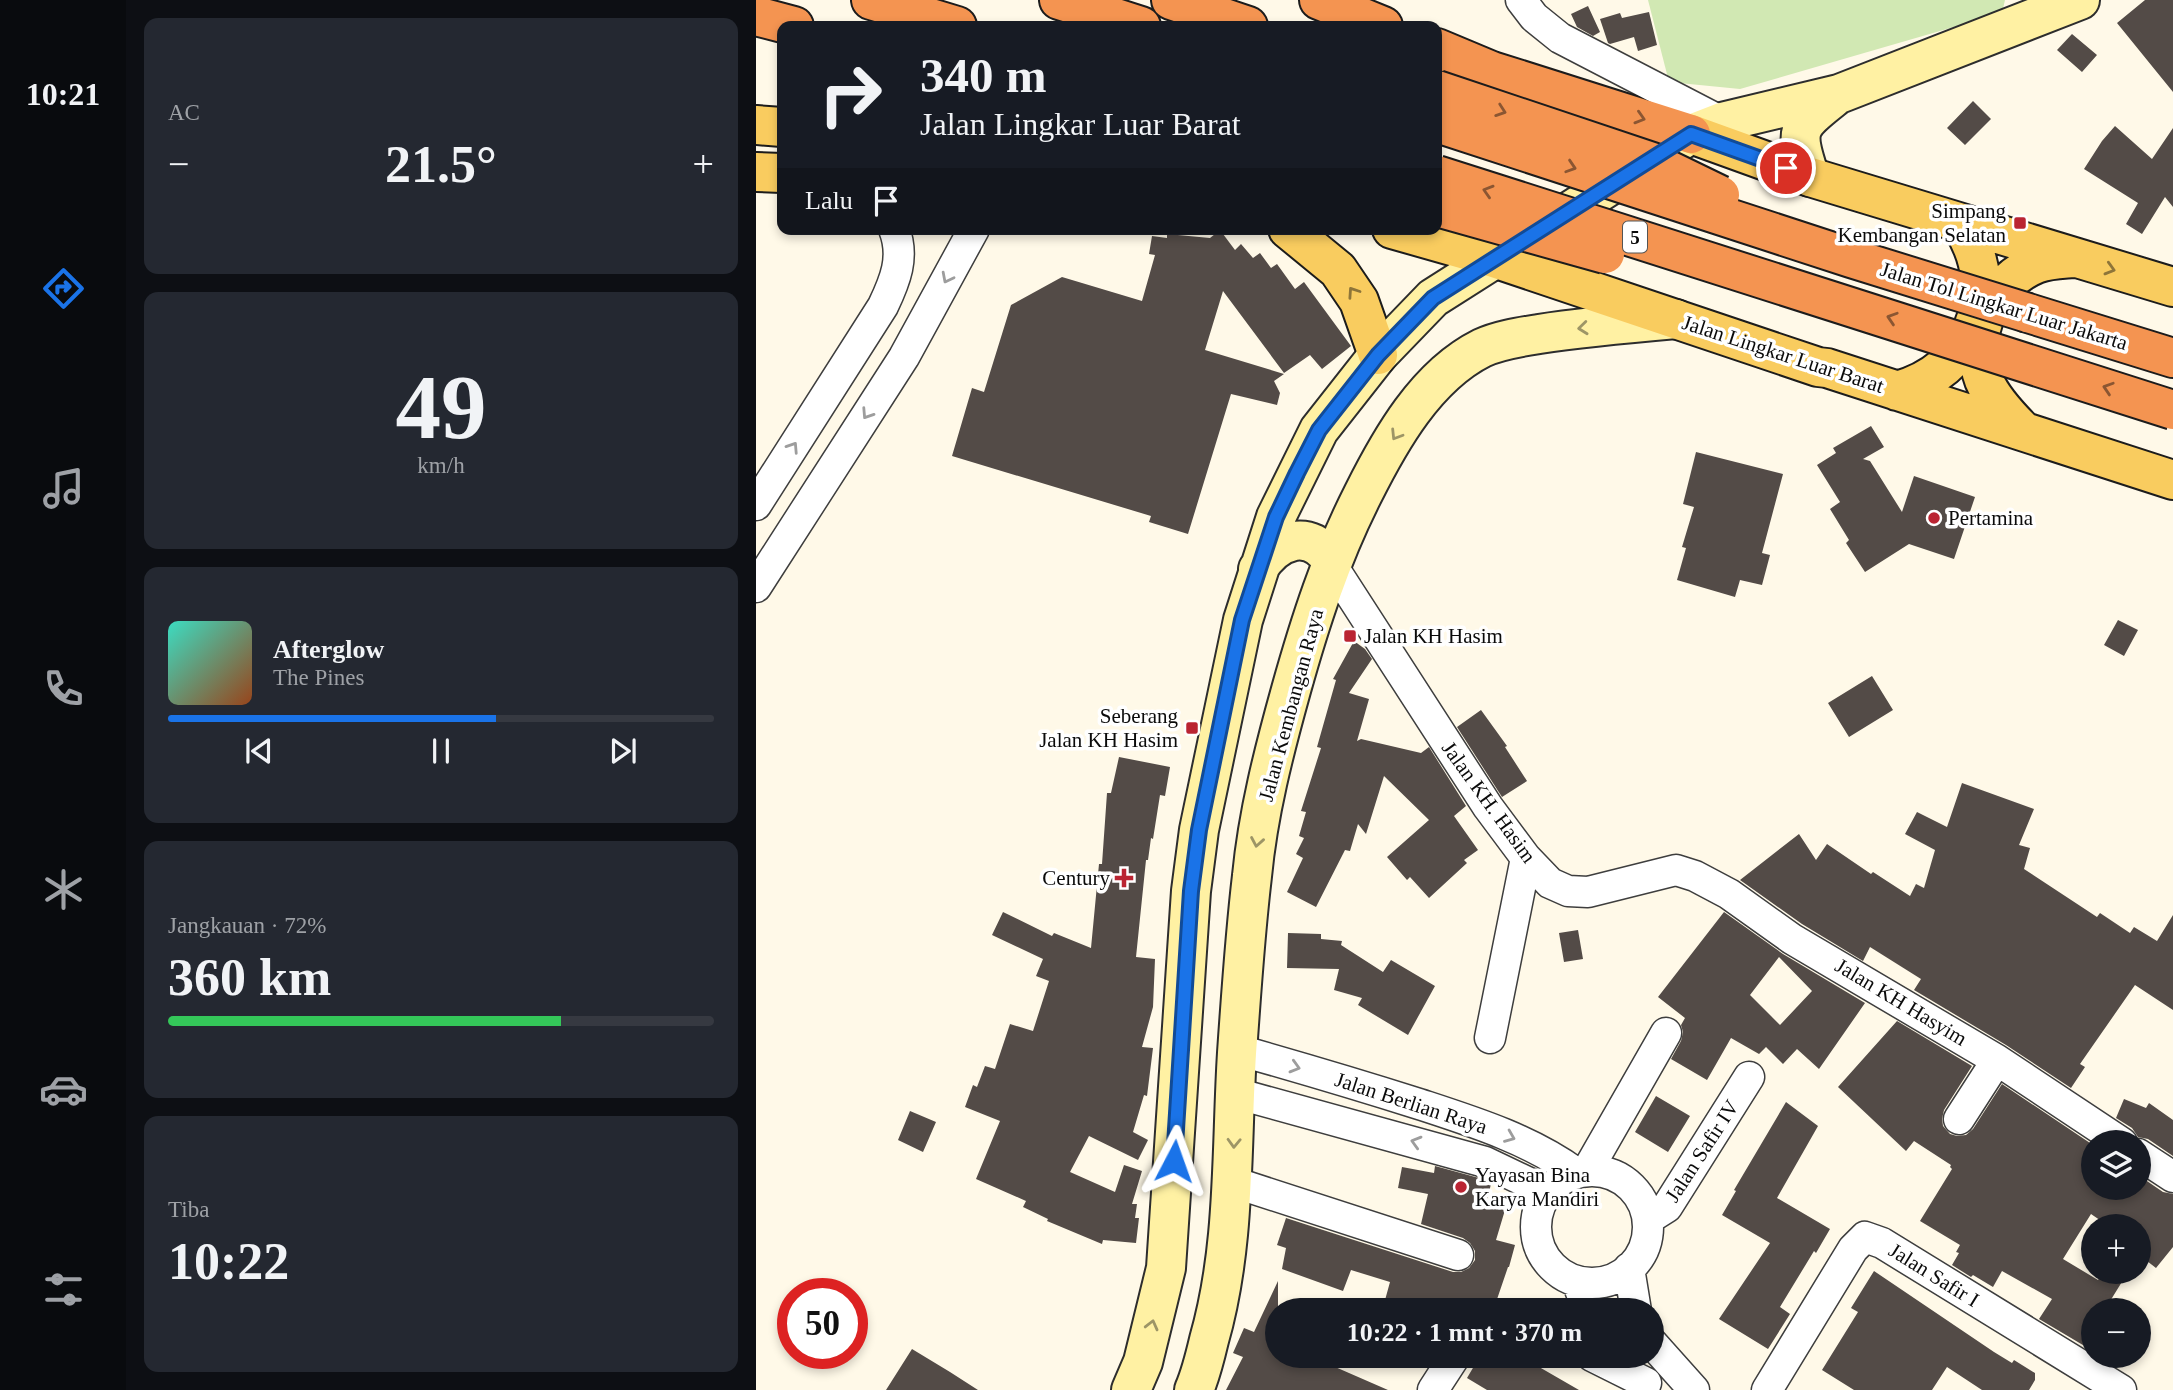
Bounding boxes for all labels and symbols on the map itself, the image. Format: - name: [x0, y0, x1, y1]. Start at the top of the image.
- one-way arrow: [1495, 103, 1507, 117]
- one-way arrow: [1634, 110, 1646, 124]
- pin: [1756, 138, 1816, 198]
- one-way arrow: [1565, 159, 1577, 173]
- one-way arrow: [1483, 185, 1495, 199]
- place label: Simpang Kembangan Selatan: [1837, 199, 2006, 247]
- marker: Simpang Kembangan Selatan: [2012, 215, 2028, 231]
- road number: 5: [1623, 221, 1647, 252]
- street label: Jalan Tol Lingkar Luar Jakarta: [1878, 257, 2131, 355]
- one-way arrow: [2104, 260, 2116, 275]
- one-way arrow: [942, 271, 956, 283]
- one-way arrow: [1349, 287, 1361, 300]
- street label: Jalan Lingkar Luar Barat: [1679, 310, 1887, 398]
- one-way arrow: [1886, 312, 1898, 327]
- one-way arrow: [1578, 320, 1589, 335]
- one-way arrow: [2102, 382, 2114, 397]
- one-way arrow: [863, 407, 876, 420]
- one-way arrow: [1391, 428, 1404, 441]
- one-way arrow: [784, 442, 797, 455]
- place label: Pertamina: [1948, 506, 2034, 530]
- marker: Pertamina: [1926, 510, 1942, 526]
- street label: Jalan Kembangan Raya: [1254, 605, 1328, 804]
- place label: Jalan KH Hasim: [1364, 624, 1503, 648]
- marker: Jalan KH Hasim: [1342, 628, 1358, 644]
- place label: Seberang Jalan KH Hasim: [1039, 704, 1178, 752]
- marker: Seberang Jalan KH Hasim: [1184, 720, 1200, 736]
- street label: Jalan KH. Hasim: [1437, 737, 1541, 867]
- one-way arrow: [1250, 836, 1265, 848]
- place label: Century: [1042, 866, 1110, 890]
- marker: Century: [1116, 870, 1132, 886]
- street label: Jalan KH Hasyim: [1831, 953, 1971, 1051]
- one-way arrow: [1289, 1058, 1301, 1073]
- street label: Jalan Berlian Raya: [1332, 1067, 1491, 1139]
- street label: Jalan Safir IV: [1660, 1096, 1744, 1206]
- position arrow: [1137, 1124, 1211, 1198]
- one-way arrow: [1504, 1128, 1516, 1142]
- one-way arrow: [1410, 1135, 1422, 1150]
- one-way arrow: [1226, 1138, 1241, 1149]
- place label: Yayasan Bina Karya Mandiri: [1475, 1163, 1599, 1211]
- marker: Yayasan Bina Karya Mandiri: [1453, 1179, 1469, 1195]
- street label: Jalan Safir I: [1885, 1238, 1983, 1312]
- speed limit sign: 50: [777, 1278, 868, 1369]
- one-way arrow: [1144, 1319, 1158, 1331]

